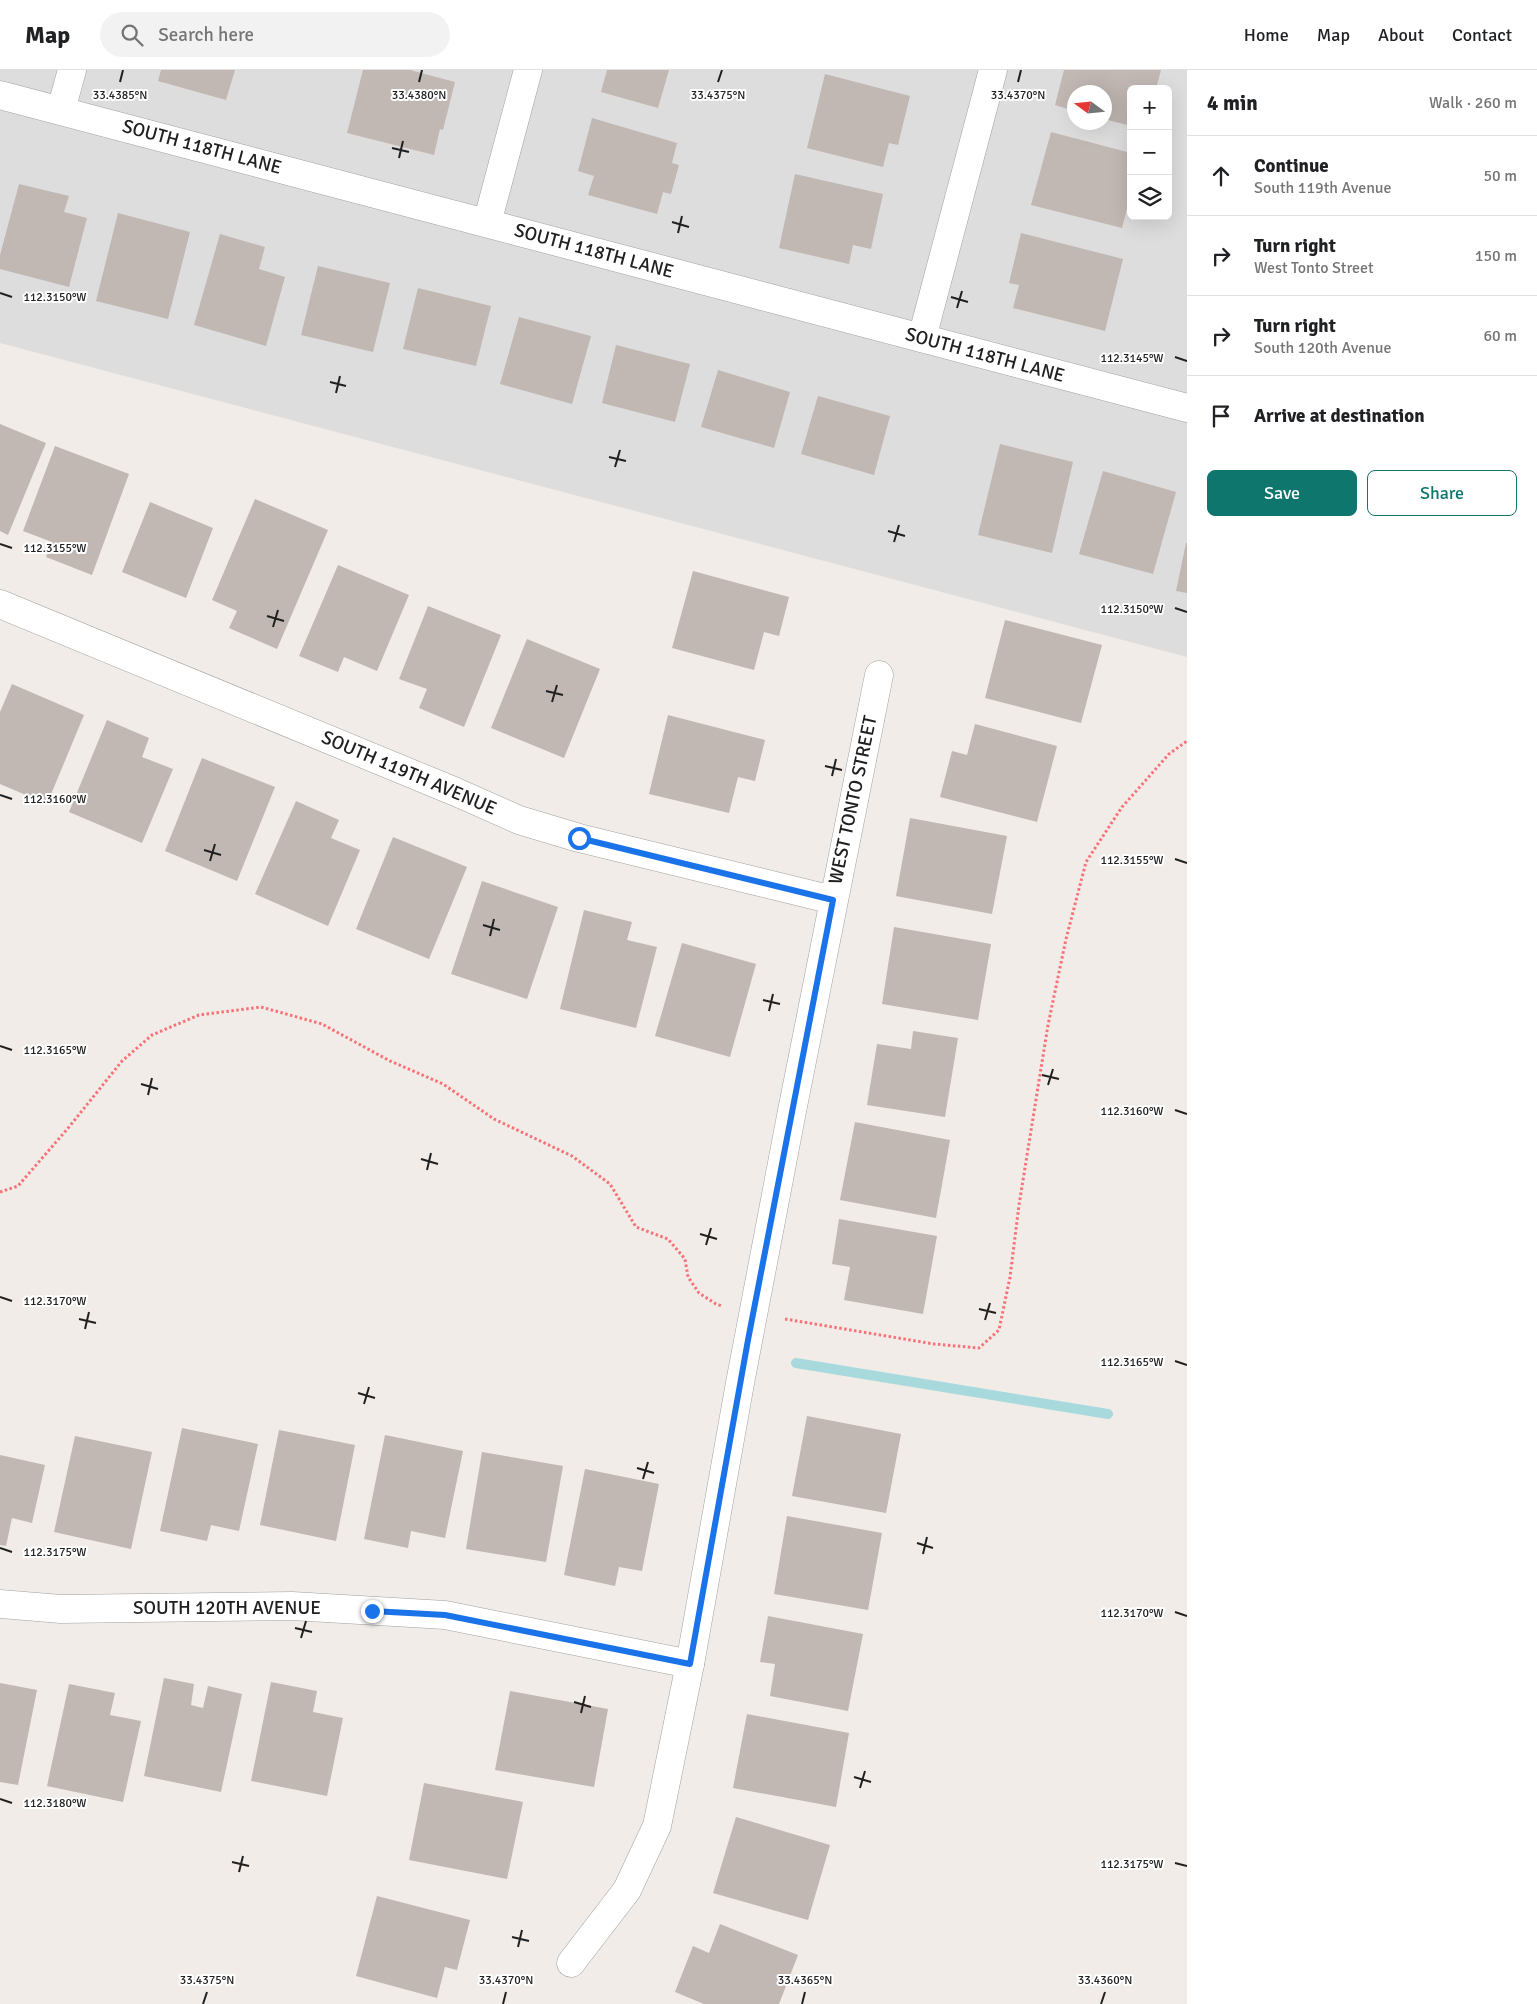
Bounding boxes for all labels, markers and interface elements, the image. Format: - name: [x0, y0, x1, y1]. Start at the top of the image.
- search box: [100, 12, 450, 57]
- text: Map: [25, 20, 70, 50]
- icon: search: [118, 21, 146, 49]
- text: Search here: [158, 23, 254, 47]
- text: Home: [1244, 24, 1289, 46]
- text: Map: [1317, 24, 1350, 46]
- text: About: [1378, 24, 1424, 46]
- text: Contact: [1452, 24, 1512, 46]
- north arrow: [1067, 85, 1112, 130]
- map controls: [1127, 85, 1172, 220]
- button: +: [1127, 85, 1172, 130]
- text: 33.4385°N: [93, 88, 147, 103]
- text: 33.4380°N: [392, 88, 446, 103]
- text: 33.4375°N: [691, 88, 745, 103]
- text: 33.4370°N: [991, 88, 1045, 103]
- text: 4 min: [1207, 90, 1258, 116]
- text: Walk · 260 m: [1429, 93, 1517, 113]
- street label: SOUTH 118TH LANE: [120, 114, 284, 180]
- button: −: [1127, 130, 1172, 175]
- text: Continue: [1254, 154, 1329, 178]
- icon: ahead: [1207, 162, 1235, 190]
- text: 50 m: [1483, 166, 1517, 186]
- button: layers: [1127, 175, 1172, 220]
- text: South 119th Avenue: [1254, 178, 1392, 198]
- street label: SOUTH 118TH LANE: [512, 218, 676, 284]
- text: Turn right: [1254, 234, 1336, 258]
- icon: right: [1207, 242, 1235, 270]
- text: 150 m: [1475, 246, 1517, 266]
- text: West Tonto Street: [1254, 258, 1374, 278]
- text: 112.3150°W: [23, 290, 87, 305]
- text: Turn right: [1254, 314, 1336, 338]
- street label: SOUTH 118TH LANE: [903, 322, 1067, 388]
- icon: right: [1207, 322, 1235, 350]
- text: 60 m: [1483, 326, 1517, 346]
- text: South 120th Avenue: [1254, 338, 1392, 358]
- text: 112.3145°W: [1100, 351, 1164, 366]
- icon: arrive: [1207, 402, 1235, 430]
- text: Arrive at destination: [1254, 404, 1425, 428]
- button: Save: [1207, 470, 1357, 516]
- button: Share: [1367, 470, 1517, 516]
- text: 112.3155°W: [23, 541, 87, 556]
- text: 112.3150°W: [1100, 602, 1164, 617]
- street label: WEST TONTO STREET: [823, 713, 883, 887]
- street label: SOUTH 119TH AVENUE: [318, 725, 500, 821]
- text: 112.3160°W: [23, 792, 87, 807]
- route start: [568, 827, 591, 850]
- text: 112.3155°W: [1100, 853, 1164, 868]
- text: 112.3165°W: [23, 1043, 87, 1058]
- text: 112.3160°W: [1100, 1104, 1164, 1119]
- text: 112.3170°W: [23, 1294, 87, 1309]
- text: 112.3165°W: [1100, 1355, 1164, 1370]
- text: 112.3175°W: [23, 1545, 87, 1560]
- street label: SOUTH 120TH AVENUE: [133, 1596, 321, 1620]
- route end: [361, 1600, 384, 1623]
- text: 112.3170°W: [1100, 1606, 1164, 1621]
- text: 112.3180°W: [23, 1796, 87, 1811]
- text: 112.3175°W: [1100, 1857, 1164, 1872]
- text: 33.4375°N: [180, 1973, 234, 1988]
- text: 33.4370°N: [479, 1973, 533, 1988]
- text: 33.4365°N: [778, 1973, 832, 1988]
- text: 33.4360°N: [1078, 1973, 1132, 1988]

